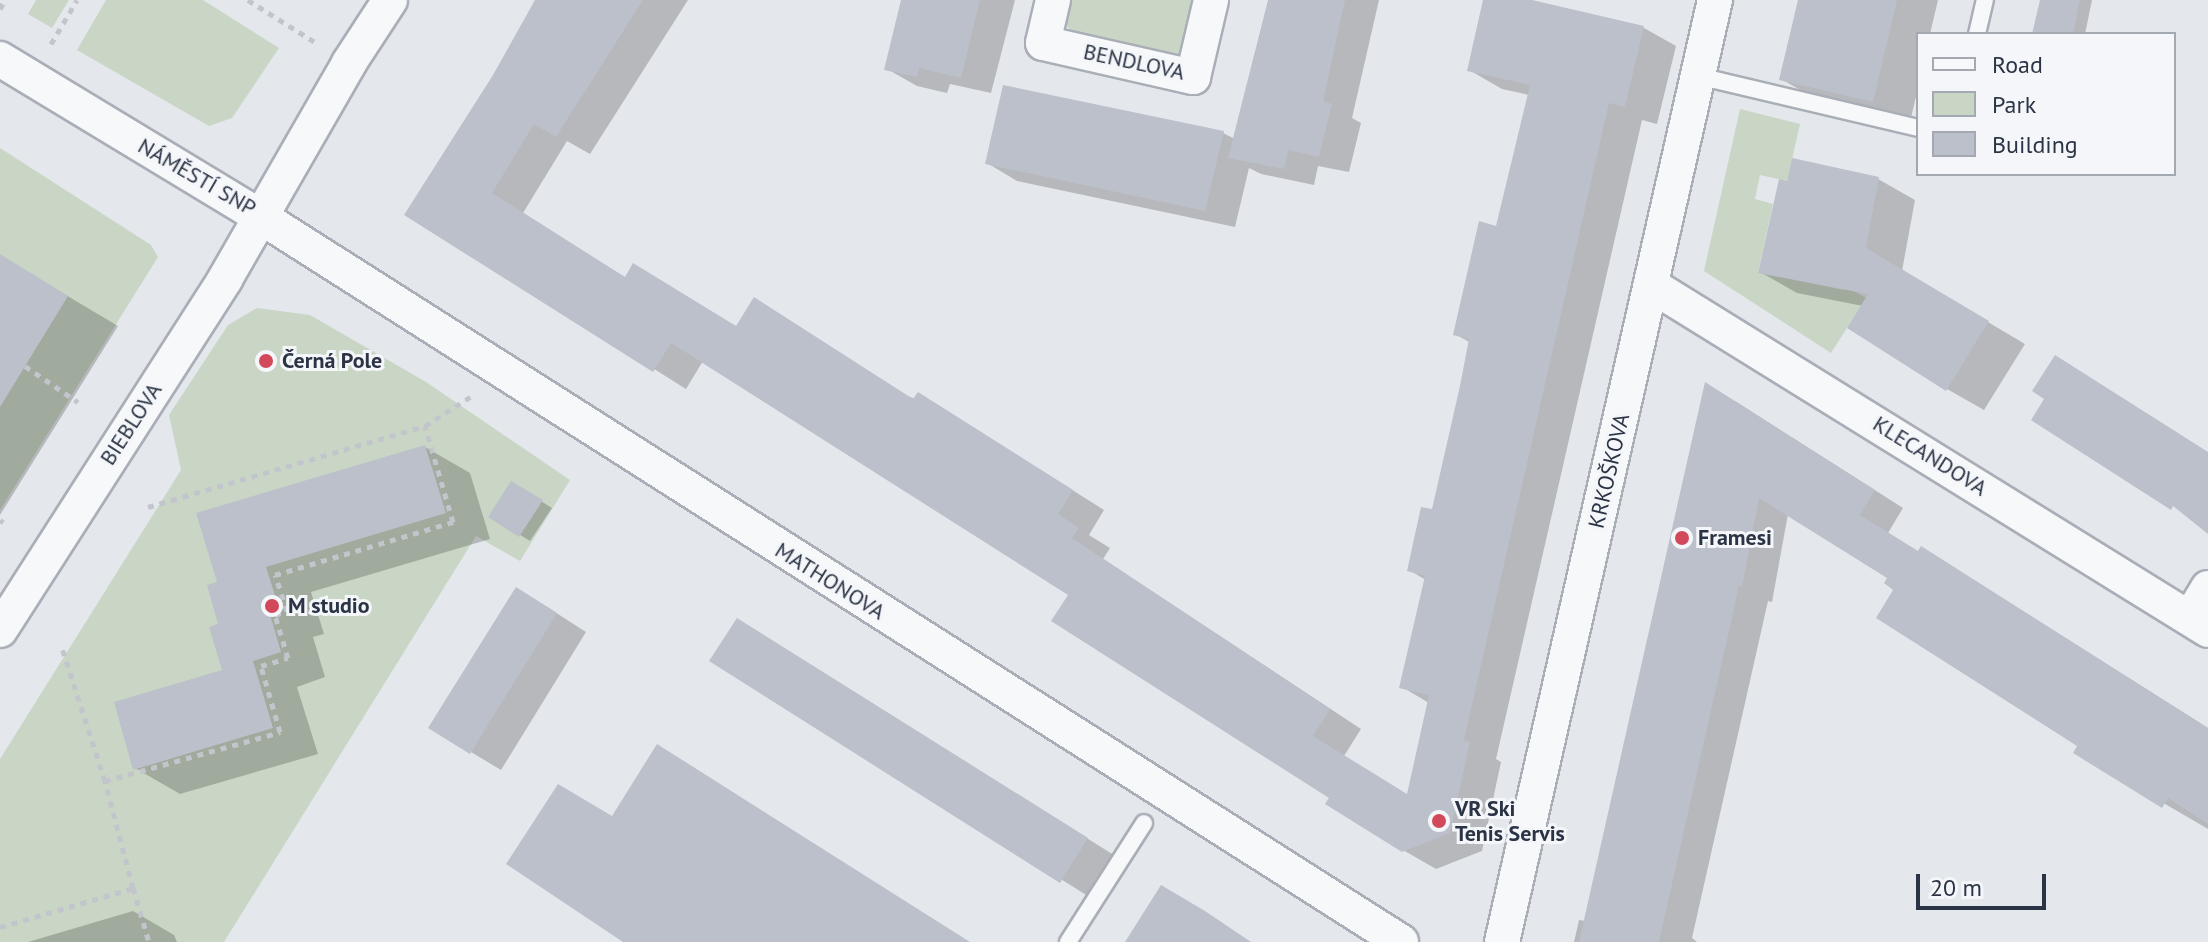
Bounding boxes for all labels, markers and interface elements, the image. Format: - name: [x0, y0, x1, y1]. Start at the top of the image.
- legend: [1916, 32, 2176, 176]
- street label: BENDLOVA: [1081, 38, 1187, 86]
- text: Road: [1992, 49, 2043, 80]
- text: Park: [1992, 89, 2036, 120]
- text: Building: [1992, 129, 2078, 160]
- street label: NÁMĚSTÍ SNP: [133, 133, 261, 221]
- place label: Černá Pole: [282, 348, 382, 374]
- marker: Černá Pole: [257, 352, 275, 370]
- street label: BIEBLOVA: [95, 378, 167, 470]
- street label: KRKOŠKOVA: [1583, 411, 1635, 531]
- street label: KLECANDOVA: [1868, 411, 1992, 501]
- place label: Framesi: [1698, 525, 1772, 551]
- marker: Framesi: [1673, 529, 1691, 547]
- street label: MATHONOVA: [770, 537, 890, 625]
- place label: M studio: [288, 593, 370, 619]
- marker: M studio: [263, 597, 281, 615]
- place label: VR Ski Tenis Servis: [1455, 795, 1565, 846]
- marker: VR Ski Tenis Servis: [1430, 812, 1448, 830]
- scale bar: [1920, 858, 2050, 908]
- text: 20 m: [1930, 872, 1982, 903]

